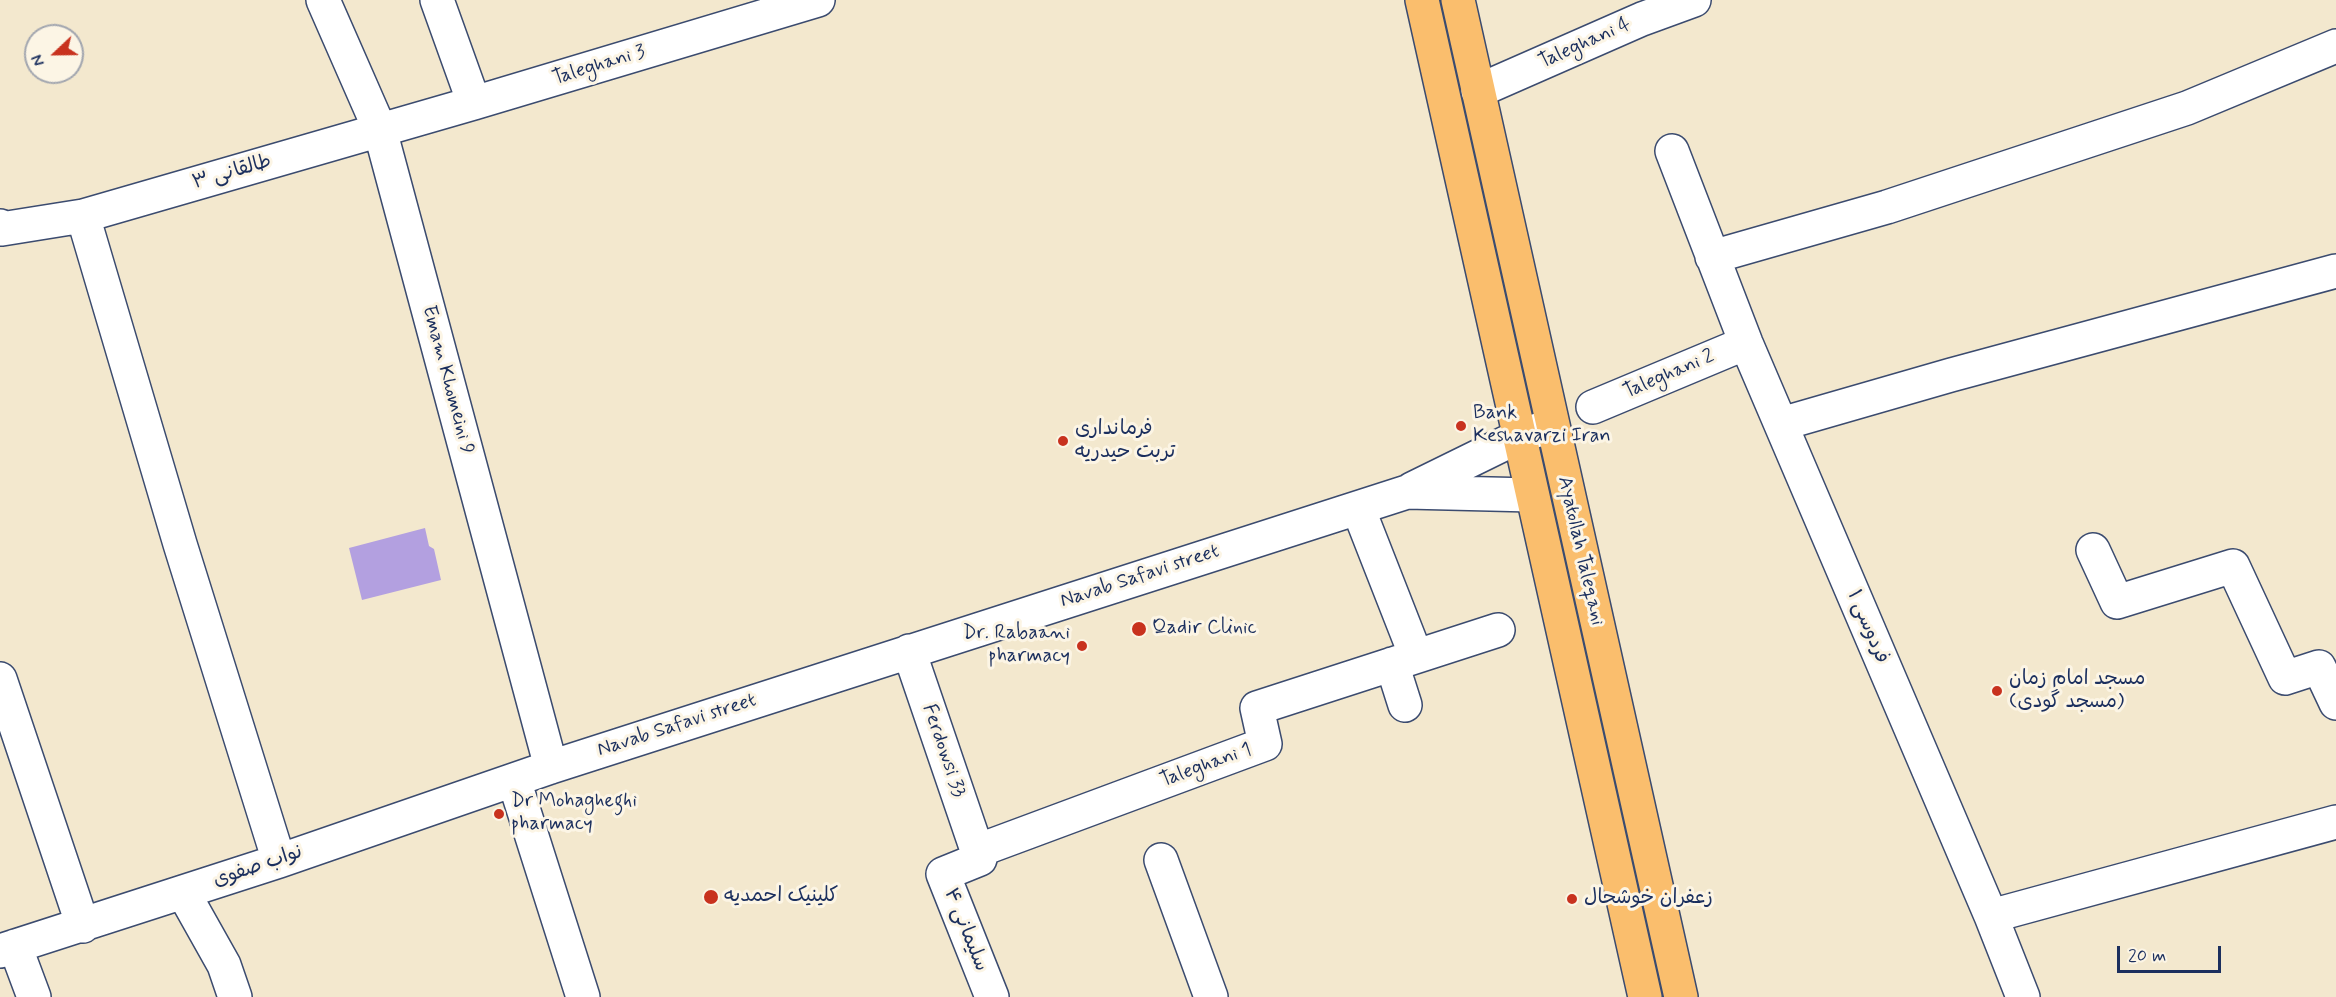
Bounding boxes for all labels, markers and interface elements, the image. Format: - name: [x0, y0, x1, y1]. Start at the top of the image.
- street label: Taleghani 4: [1535, 13, 1635, 75]
- north arrow: [24, 24, 84, 84]
- street label: Taleghani 3: [550, 41, 648, 91]
- text: N: [27, 51, 50, 69]
- street label: طالقانی ۳: [190, 150, 274, 196]
- street label: Emam Khomeini 9: [416, 303, 478, 457]
- street label: Taleghani 2: [1620, 345, 1718, 405]
- place label: Bank Keshavarzi Iran: [1473, 402, 1611, 449]
- place label: فرمانداری تربت حیدریه: [1075, 418, 1175, 465]
- marker: Bank Keshavarzi Iran: [1454, 419, 1468, 433]
- marker: فرمانداری تربت حیدریه: [1056, 434, 1070, 448]
- street label: Ayatollah Taleqani: [1551, 474, 1609, 628]
- street label: Navab Safavi street: [1058, 540, 1222, 614]
- street label: فردوسی ۱: [1841, 587, 1893, 667]
- place label: Qadir Clinic: [1152, 617, 1257, 641]
- marker: Qadir Clinic: [1130, 620, 1148, 638]
- place label: Dr. Rabaani pharmacy: [963, 622, 1070, 669]
- marker: Dr. Rabaani pharmacy: [1075, 639, 1089, 653]
- place label: مسجد امام زمان (مسجد گودی): [2009, 668, 2145, 715]
- marker: مسجد امام زمان (مسجد گودی): [1990, 684, 2004, 698]
- street label: Navab Safavi street: [595, 689, 759, 763]
- street label: Ferdowsi 33: [916, 701, 970, 801]
- street label: Taleghani 1: [1157, 738, 1255, 794]
- place label: Dr Mohagheghi pharmacy: [511, 790, 637, 837]
- marker: Dr Mohagheghi pharmacy: [492, 807, 506, 821]
- street label: نواب صفوی: [210, 841, 306, 893]
- place label: کلینیک احمدیه: [724, 885, 838, 909]
- street label: سلیمانی ۴: [937, 885, 993, 975]
- place label: زعفران خوشحال: [1584, 887, 1713, 911]
- marker: کلینیک احمدیه: [702, 888, 720, 906]
- marker: زعفران خوشحال: [1565, 892, 1579, 906]
- scale bar: [2120, 934, 2224, 972]
- text: 20 m: [2128, 944, 2166, 968]

